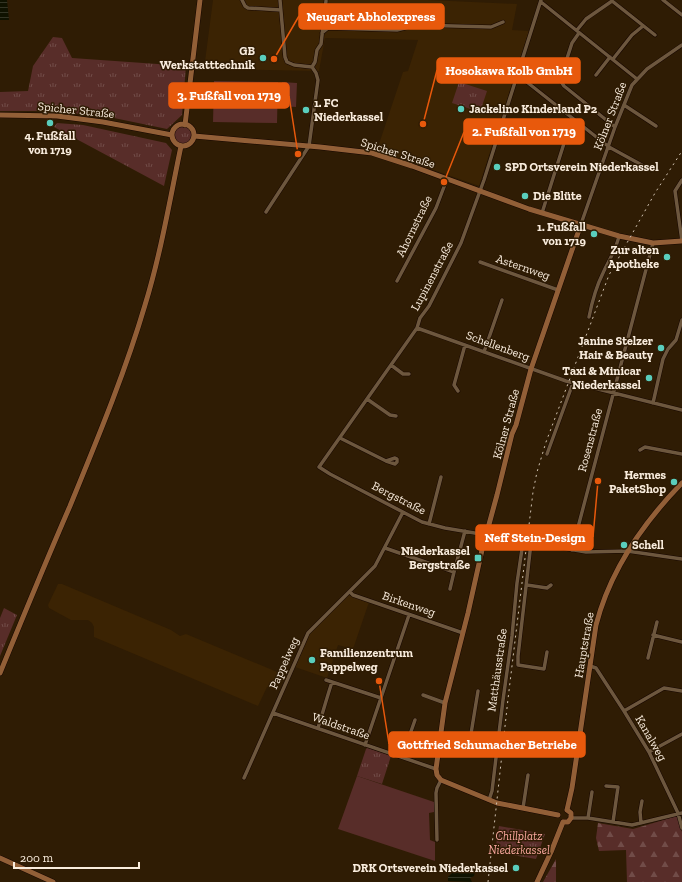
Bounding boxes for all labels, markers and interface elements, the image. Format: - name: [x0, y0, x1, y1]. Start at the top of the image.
- callout: Neugart Abholexpress: [299, 4, 444, 29]
- text: Neugart Abholexpress: [306, 9, 436, 24]
- place label: GB Werkstatttechnik: [160, 44, 256, 72]
- marker: GB Werkstatttechnik: [258, 53, 268, 63]
- callout: Hosokawa Kolb GmbH: [437, 58, 580, 83]
- text: Hosokawa Kolb GmbH: [445, 63, 573, 78]
- street label: Kölner Straße: [591, 80, 630, 152]
- callout: 3. Fußfall von 1719: [169, 83, 289, 108]
- text: 3. Fußfall von 1719: [177, 88, 281, 103]
- place label: 1. FC Niederkassel: [314, 96, 384, 124]
- street label: Spicher Straße: [37, 99, 115, 121]
- place label: Jackelino Kinderland P2: [469, 102, 598, 116]
- marker: Jackelino Kinderland P2: [456, 104, 466, 114]
- marker: 1. FC Niederkassel: [301, 105, 311, 115]
- marker: 4. Fußfall von 1719: [45, 118, 55, 128]
- callout: 2. Fußfall von 1719: [464, 119, 584, 144]
- text: 2. Fußfall von 1719: [472, 124, 576, 139]
- place label: 4. Fußfall von 1719: [25, 129, 76, 157]
- street label: Spicher Straße: [359, 135, 437, 171]
- place label: SPD Ortsverein Niederkassel: [505, 160, 659, 174]
- marker: SPD Ortsverein Niederkassel: [492, 162, 502, 172]
- place label: Die Blüte: [533, 189, 582, 203]
- marker: Die Blüte: [520, 191, 530, 201]
- street label: Ahornstraße: [393, 193, 435, 259]
- place label: 1. Fußfall von 1719: [537, 220, 587, 248]
- marker: 1. Fußfall von 1719: [589, 229, 599, 239]
- street label: Lupinenstraße: [408, 239, 456, 313]
- place label: Zur alten Apotheke: [608, 243, 659, 271]
- street label: Asternweg: [494, 251, 552, 283]
- marker: Zur alten Apotheke: [662, 252, 672, 262]
- street label: Schellenberg: [464, 328, 532, 364]
- place label: Janine Stelzer Hair & Beauty: [578, 334, 654, 362]
- marker: Janine Stelzer Hair & Beauty: [656, 343, 666, 353]
- place label: Taxi & Minicar Niederkassel: [562, 364, 642, 392]
- marker: Taxi & Minicar Niederkassel: [644, 373, 654, 383]
- street label: Kölner Straße: [490, 387, 522, 461]
- street label: Rosenstraße: [575, 406, 605, 473]
- place label: Hermes PaketShop: [609, 468, 666, 496]
- marker: Hermes PaketShop: [669, 477, 679, 487]
- street label: Bergstraße: [370, 478, 429, 518]
- callout: Neff Stein-Design: [476, 525, 593, 550]
- text: Neff Stein-Design: [484, 530, 586, 545]
- place label: Schell: [632, 538, 665, 552]
- marker: Schell: [619, 540, 629, 550]
- place label: Niederkassel Bergstraße: [401, 544, 471, 572]
- marker: Niederkassel Bergstraße: [473, 553, 483, 563]
- street label: Birkenweg: [381, 588, 438, 620]
- street label: Hauptstraße: [571, 611, 597, 679]
- street label: Matthäusstraße: [484, 627, 510, 712]
- street label: Pappelweg: [266, 634, 302, 691]
- place label: Familienzentrum Pappelweg: [320, 646, 413, 674]
- marker: Familienzentrum Pappelweg: [307, 655, 317, 665]
- street label: Waldstraße: [310, 710, 372, 743]
- street label: Kanalweg: [632, 713, 670, 764]
- callout: Gottfried Schumacher Betriebe: [389, 732, 585, 757]
- text: Gottfried Schumacher Betriebe: [397, 737, 577, 752]
- park label: Chillplatz Niederkassel: [488, 829, 550, 857]
- scale bar: [14, 844, 139, 870]
- text: 200 m: [20, 851, 54, 865]
- place label: DRK Ortsverein Niederkassel: [353, 861, 509, 875]
- marker: DRK Ortsverein Niederkassel: [511, 863, 521, 873]

